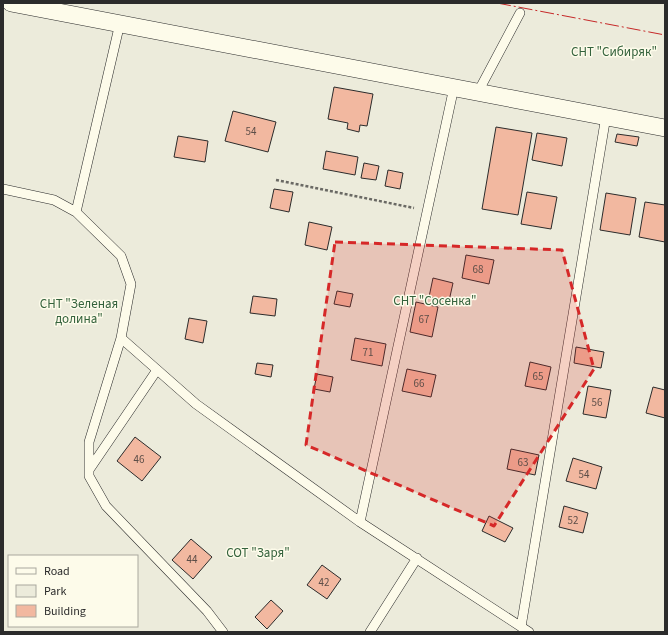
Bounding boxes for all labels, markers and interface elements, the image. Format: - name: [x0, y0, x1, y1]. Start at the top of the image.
- park label: СНТ "Сибиряк": [571, 43, 657, 61]
- house number: 54: [246, 124, 257, 139]
- house number: 68: [473, 262, 484, 277]
- park label: СНТ "Сосенка": [393, 292, 477, 310]
- park label: СНТ "Зеленая долина": [40, 295, 118, 328]
- house number: 67: [419, 312, 429, 327]
- house number: 71: [363, 345, 373, 360]
- house number: 65: [533, 369, 543, 384]
- house number: 66: [414, 376, 425, 391]
- house number: 56: [592, 395, 603, 410]
- house number: 46: [134, 452, 145, 467]
- house number: 63: [518, 455, 528, 470]
- house number: 54: [579, 467, 590, 482]
- house number: 52: [568, 513, 578, 528]
- park label: СОТ "Заря": [226, 544, 290, 562]
- house number: 44: [187, 552, 198, 567]
- legend: [8, 555, 138, 627]
- text: Road: [44, 563, 70, 580]
- house number: 42: [319, 575, 329, 590]
- text: Park: [44, 583, 66, 600]
- text: Building: [44, 603, 86, 620]

